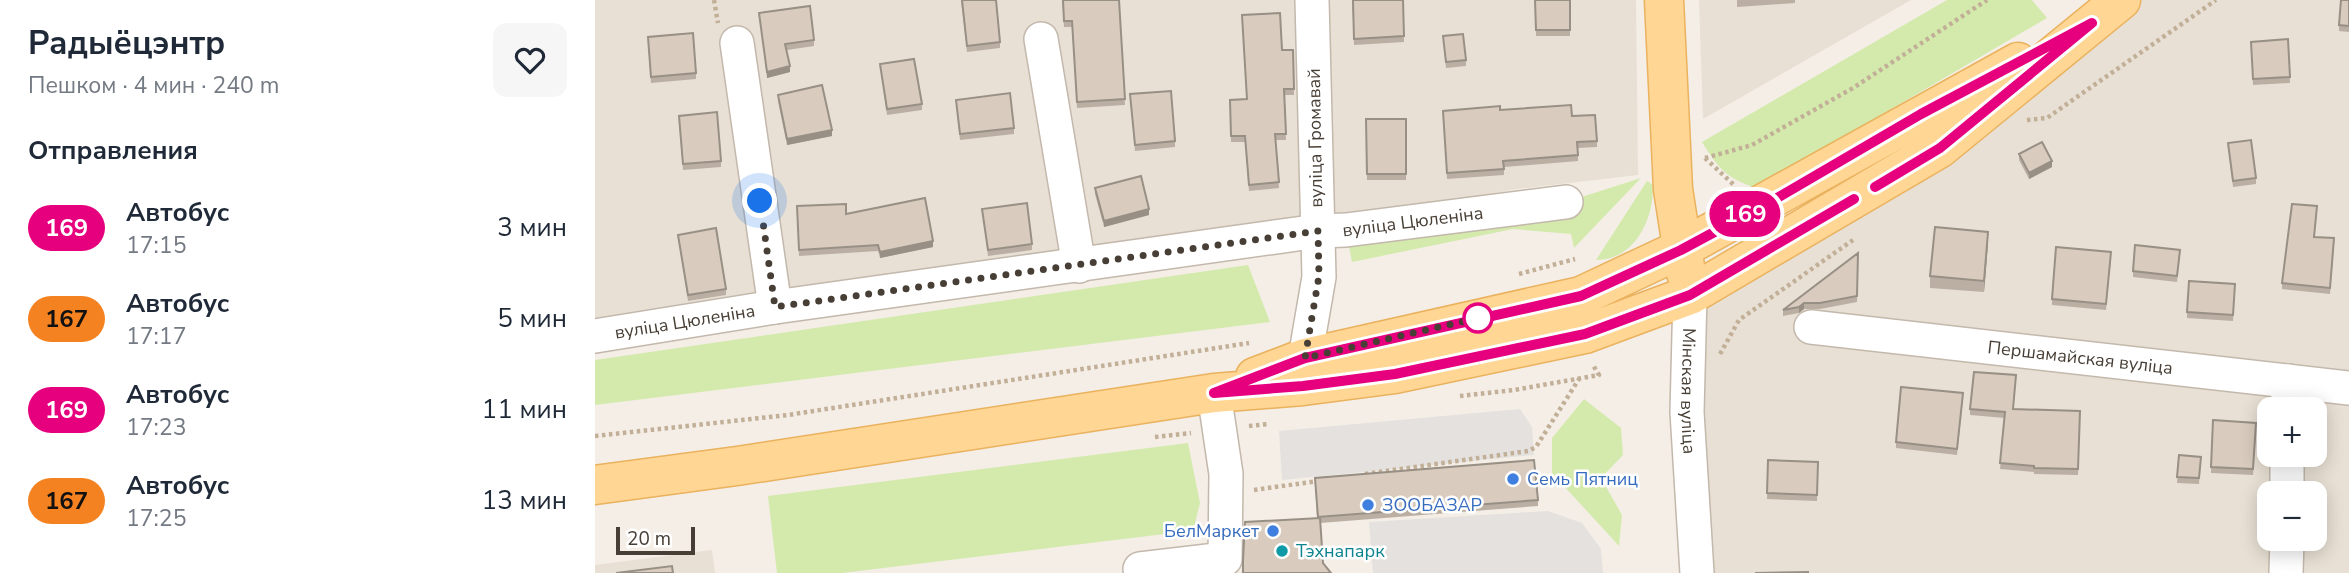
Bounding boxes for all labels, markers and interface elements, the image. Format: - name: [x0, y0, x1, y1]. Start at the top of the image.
- text: Радыёцэнтр: [28, 21, 225, 66]
- button: heart: [493, 23, 567, 97]
- street label: вуліца Громавай: [1302, 68, 1328, 208]
- text: Пешком · 4 мин · 240 m: [28, 70, 279, 101]
- text: Отправления: [28, 133, 198, 168]
- your location: [742, 183, 777, 218]
- line badge: 169: [1705, 191, 1785, 237]
- text: Автобус: [126, 195, 229, 230]
- text: 169: [1723, 198, 1767, 230]
- street label: вуліца Цюленіна: [1341, 201, 1485, 242]
- text: 3 мин: [497, 210, 567, 245]
- text: 169: [45, 212, 88, 244]
- text: 17:15: [126, 230, 186, 261]
- text: Автобус: [126, 286, 229, 321]
- street label: вуліца Цюленіна: [613, 298, 757, 345]
- text: 5 мин: [497, 301, 567, 336]
- text: 167: [45, 303, 88, 335]
- unlabelled marker: [1463, 303, 1493, 333]
- text: 17:17: [126, 321, 186, 352]
- street label: Мінская вуліца: [1675, 328, 1702, 455]
- street label: Першамайская вуліца: [1986, 335, 2174, 380]
- text: Автобус: [126, 377, 229, 412]
- text: 11 мин: [482, 392, 567, 427]
- text: 169: [45, 394, 88, 426]
- map controls: [2257, 397, 2327, 551]
- button: +: [2257, 397, 2327, 467]
- text: 17:23: [126, 412, 186, 443]
- place label: Семь Пятниц: [1527, 467, 1638, 491]
- text: Автобус: [126, 468, 229, 503]
- marker: Семь Пятниц: [1505, 471, 1521, 487]
- button: −: [2257, 481, 2327, 551]
- text: 13 мин: [482, 483, 567, 518]
- text: 167: [45, 485, 88, 517]
- place label: ЗООБАЗАР: [1382, 493, 1482, 517]
- marker: ЗООБАЗАР: [1360, 497, 1376, 513]
- text: 17:25: [126, 503, 186, 534]
- place label: БелМаркет: [1164, 519, 1259, 543]
- marker: БелМаркет: [1265, 523, 1281, 539]
- scale bar: [616, 524, 695, 556]
- text: 20 m: [627, 526, 671, 552]
- place label: Тэхнапарк: [1296, 539, 1385, 563]
- marker: Тэхнапарк: [1274, 543, 1290, 559]

